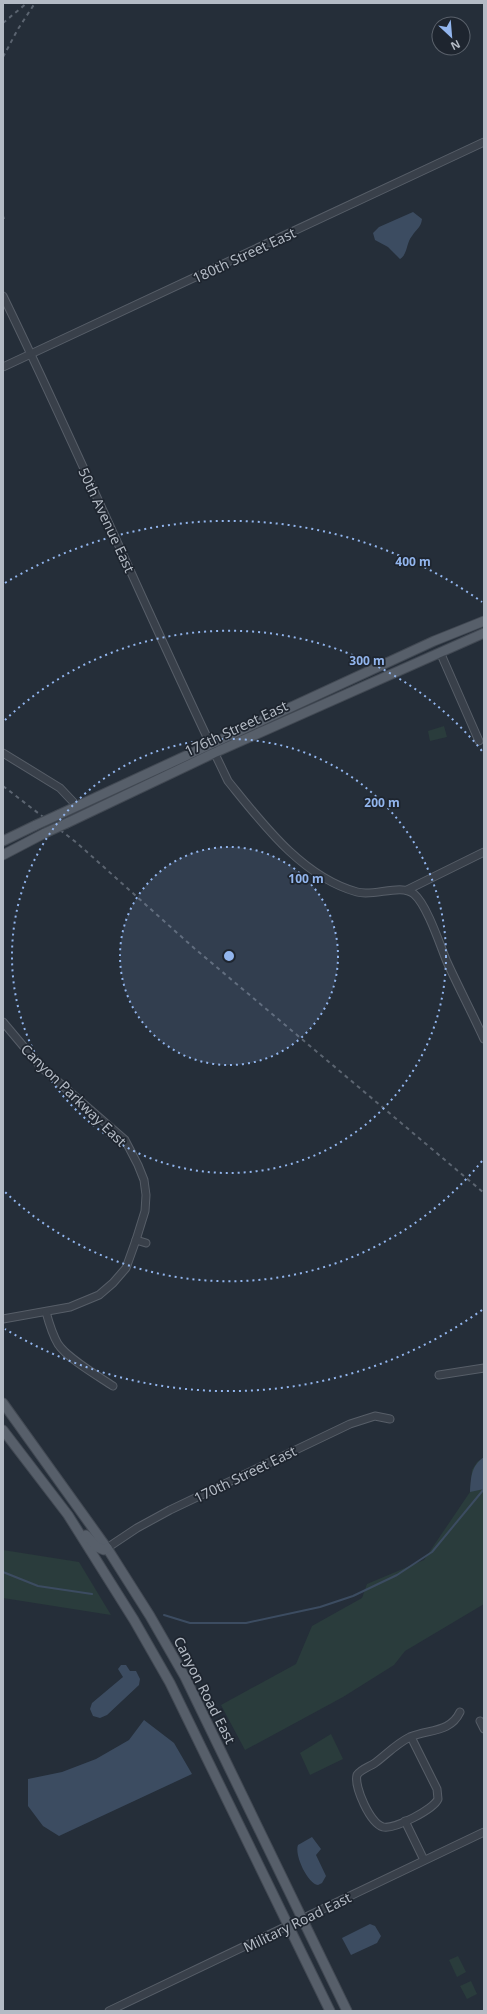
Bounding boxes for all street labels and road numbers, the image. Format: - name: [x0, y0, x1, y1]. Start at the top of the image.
- street label: 180th Street East: [189, 223, 299, 287]
- street label: 50th Avenue East: [74, 465, 140, 575]
- street label: 176th Street East: [181, 696, 291, 760]
- street label: Canyon Parkway East: [17, 1040, 131, 1150]
- street label: 170th Street East: [191, 1441, 299, 1507]
- street label: Canyon Road East: [170, 1633, 240, 1747]
- street label: Military Road East: [240, 1888, 354, 1956]

